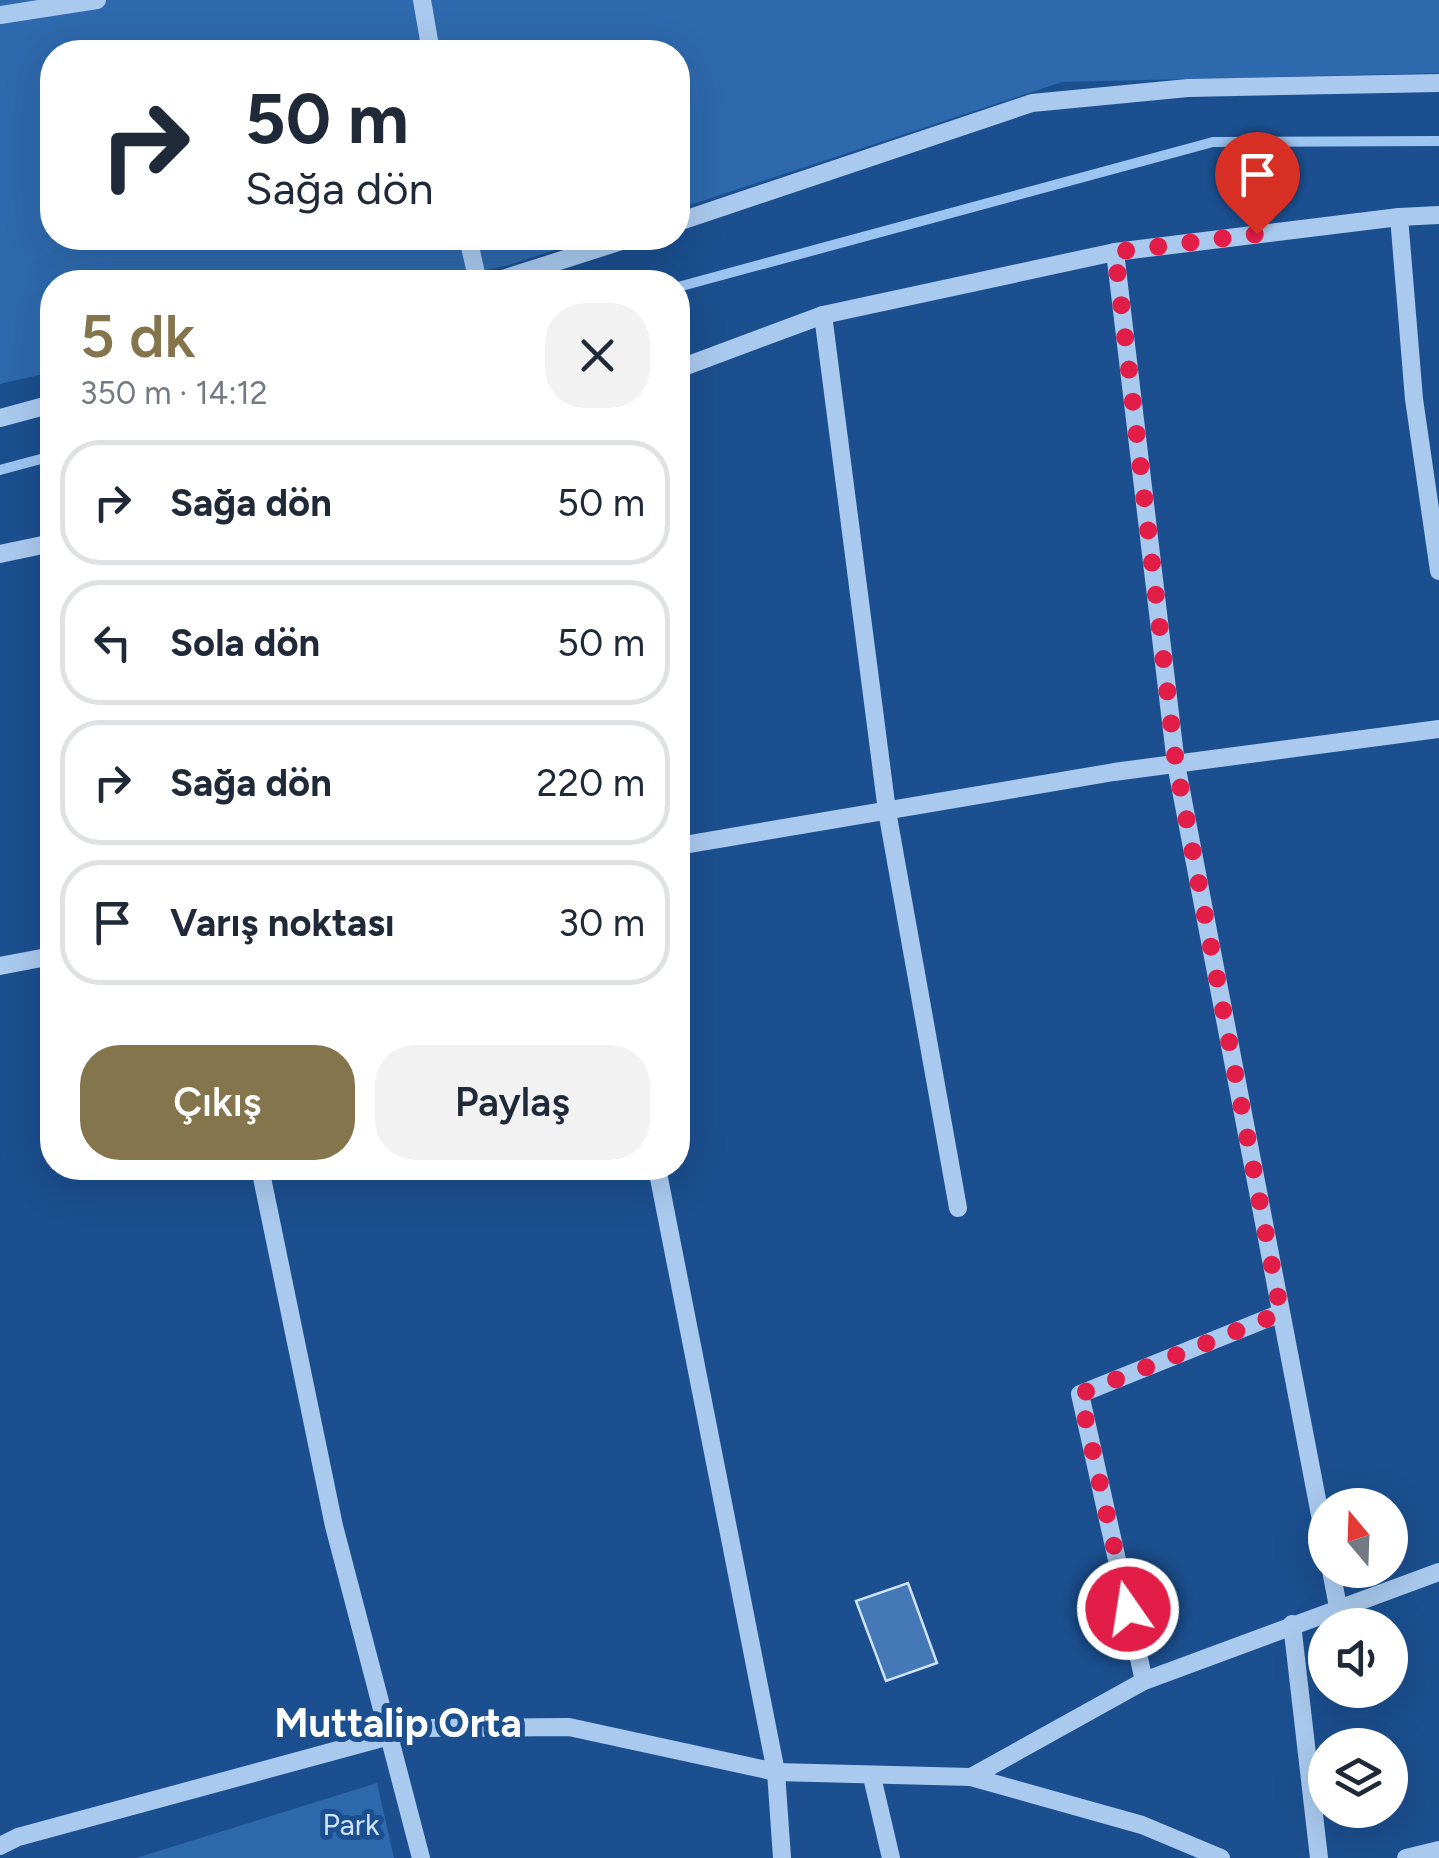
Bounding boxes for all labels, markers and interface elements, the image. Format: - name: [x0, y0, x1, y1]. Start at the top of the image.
- text: 50 m: [245, 76, 409, 161]
- icon: right: [80, 80, 210, 210]
- pin: [1215, 132, 1300, 235]
- icon: arrive: [1230, 147, 1285, 202]
- text: Sağa dön: [245, 161, 434, 215]
- text: 5 dk: [80, 300, 196, 372]
- button: close: [545, 303, 650, 408]
- text: 350 m · 14:12: [80, 374, 268, 412]
- icon: right: [85, 475, 140, 530]
- text: Sağa dön: [170, 480, 332, 526]
- text: 50 m: [557, 480, 645, 526]
- icon: left: [85, 615, 140, 670]
- text: Sola dön: [170, 620, 320, 666]
- text: 50 m: [557, 620, 645, 666]
- icon: right: [85, 755, 140, 810]
- text: Sağa dön: [170, 760, 332, 806]
- text: 220 m: [536, 760, 645, 806]
- icon: arrive: [85, 895, 140, 950]
- text: Varış noktası: [170, 900, 395, 946]
- text: 30 m: [558, 900, 645, 946]
- button: Çıkış: [80, 1045, 355, 1160]
- button: Paylaş: [375, 1045, 650, 1160]
- north arrow: [1308, 1488, 1408, 1588]
- map controls: [1308, 1488, 1408, 1828]
- position arrow: [1076, 1557, 1180, 1661]
- button: sound: [1308, 1608, 1408, 1708]
- district label: Muttalip Orta: [274, 1699, 522, 1747]
- button: layers: [1308, 1728, 1408, 1828]
- park label: Park: [322, 1806, 380, 1843]

